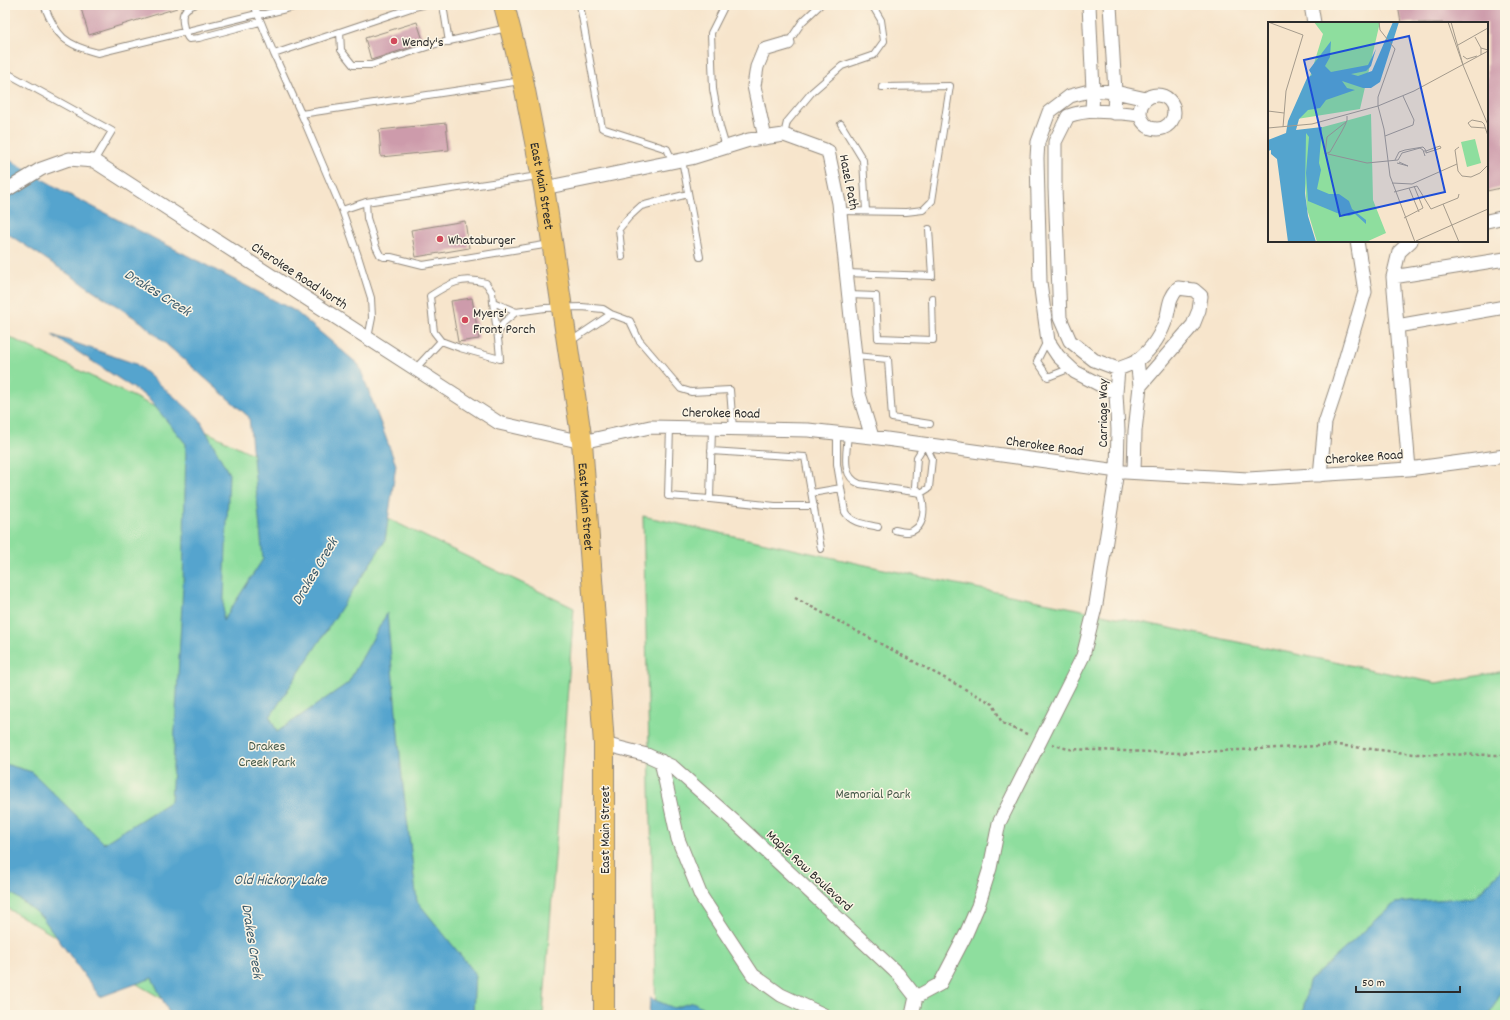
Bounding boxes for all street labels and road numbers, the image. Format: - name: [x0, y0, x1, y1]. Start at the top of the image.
- street label: East Main Street: [523, 141, 558, 231]
- street label: Hazel Path: [833, 153, 863, 212]
- street label: Cherokee Road North: [247, 238, 351, 315]
- street label: Carriage Way: [1094, 378, 1114, 447]
- street label: Cherokee Road: [682, 403, 760, 425]
- street label: Cherokee Road: [1005, 432, 1085, 462]
- street label: Cherokee Road: [1324, 445, 1404, 471]
- street label: East Main Street: [572, 462, 598, 552]
- street label: East Main Street: [596, 786, 616, 874]
- street label: Maple Row Boulevard: [761, 826, 856, 917]

